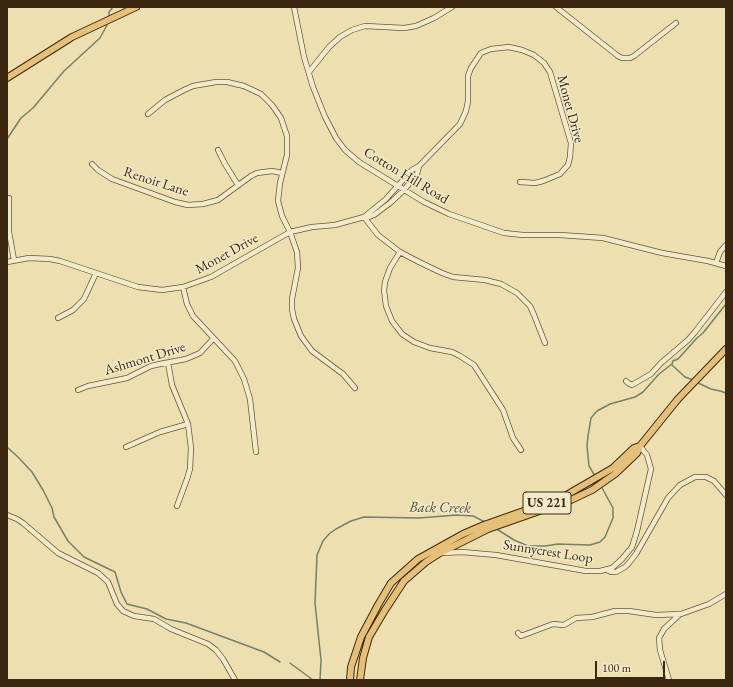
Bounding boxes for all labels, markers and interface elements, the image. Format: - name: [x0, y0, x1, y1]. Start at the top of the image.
- street label: Monet Drive: [553, 73, 587, 145]
- street label: Cotton Hill Road: [360, 144, 452, 208]
- street label: Renoir Lane: [121, 164, 191, 200]
- street label: Monet Drive: [193, 230, 261, 278]
- street label: Ashmont Drive: [103, 339, 187, 379]
- road number: US 221: [523, 492, 571, 514]
- water label: Back Creek: [409, 498, 471, 518]
- street label: Sunnycrest Loop: [502, 537, 594, 567]
- scale bar: [597, 653, 667, 679]
- text: 100 m: [602, 660, 631, 676]

